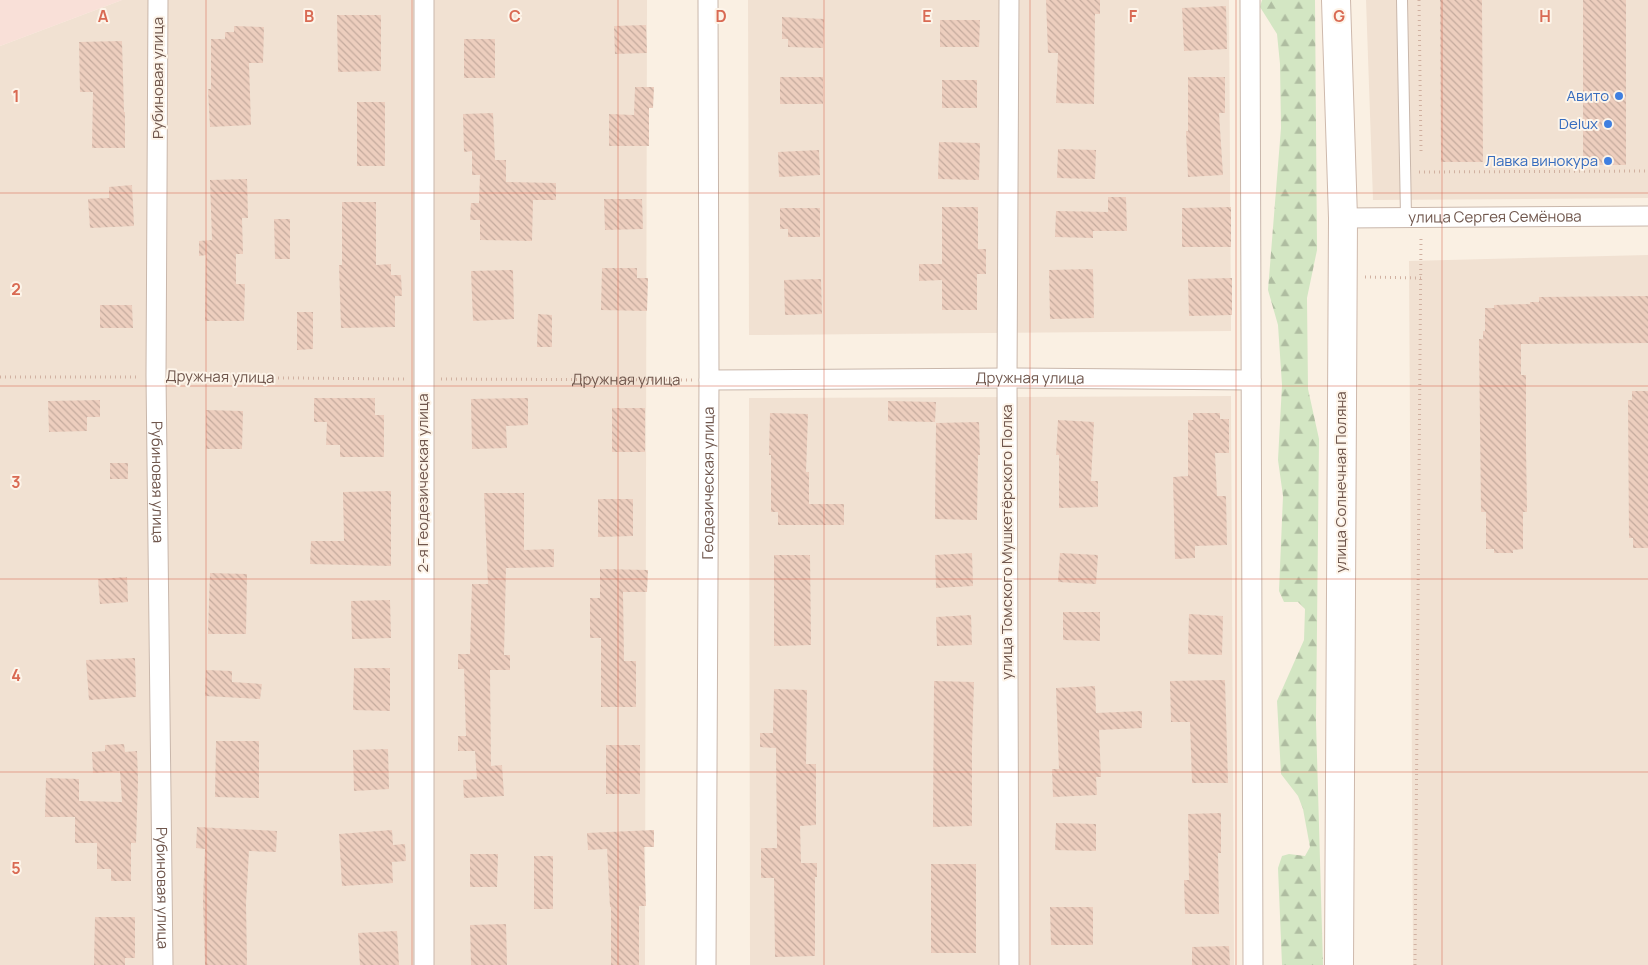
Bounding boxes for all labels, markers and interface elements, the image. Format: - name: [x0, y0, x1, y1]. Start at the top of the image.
- text: A: [98, 5, 109, 27]
- text: B: [304, 5, 314, 27]
- text: C: [509, 5, 521, 27]
- text: D: [715, 5, 727, 27]
- text: E: [922, 5, 932, 27]
- text: F: [1129, 5, 1138, 27]
- text: G: [1333, 5, 1345, 27]
- text: H: [1539, 5, 1551, 27]
- street label: Рубиновая улица: [147, 17, 168, 139]
- text: 1: [12, 85, 20, 107]
- place label: Авито: [1567, 85, 1609, 106]
- marker: Авито: [1613, 90, 1625, 102]
- place label: Delux: [1559, 113, 1598, 134]
- marker: Delux: [1602, 118, 1614, 130]
- place label: Лавка винокура: [1486, 150, 1598, 171]
- marker: Лавка винокура: [1602, 155, 1614, 167]
- street label: улица Сергея Семёнова: [1408, 205, 1582, 228]
- text: 2: [11, 278, 21, 300]
- street label: Дружная улица: [165, 365, 275, 388]
- street label: Дружная улица: [975, 367, 1085, 389]
- street label: Дружная улица: [571, 369, 681, 390]
- street label: улица Солнечная Поляна: [1330, 391, 1351, 573]
- street label: 2-я Геодезическая улица: [412, 394, 433, 572]
- street label: улица Томского Мушкетёрского Полка: [996, 404, 1017, 680]
- street label: Геодезическая улица: [697, 406, 719, 560]
- street label: Рубиновая улица: [147, 421, 169, 543]
- text: 3: [11, 471, 21, 493]
- text: 4: [11, 664, 21, 686]
- street label: Рубиновая улица: [151, 827, 174, 949]
- text: 5: [11, 857, 21, 879]

